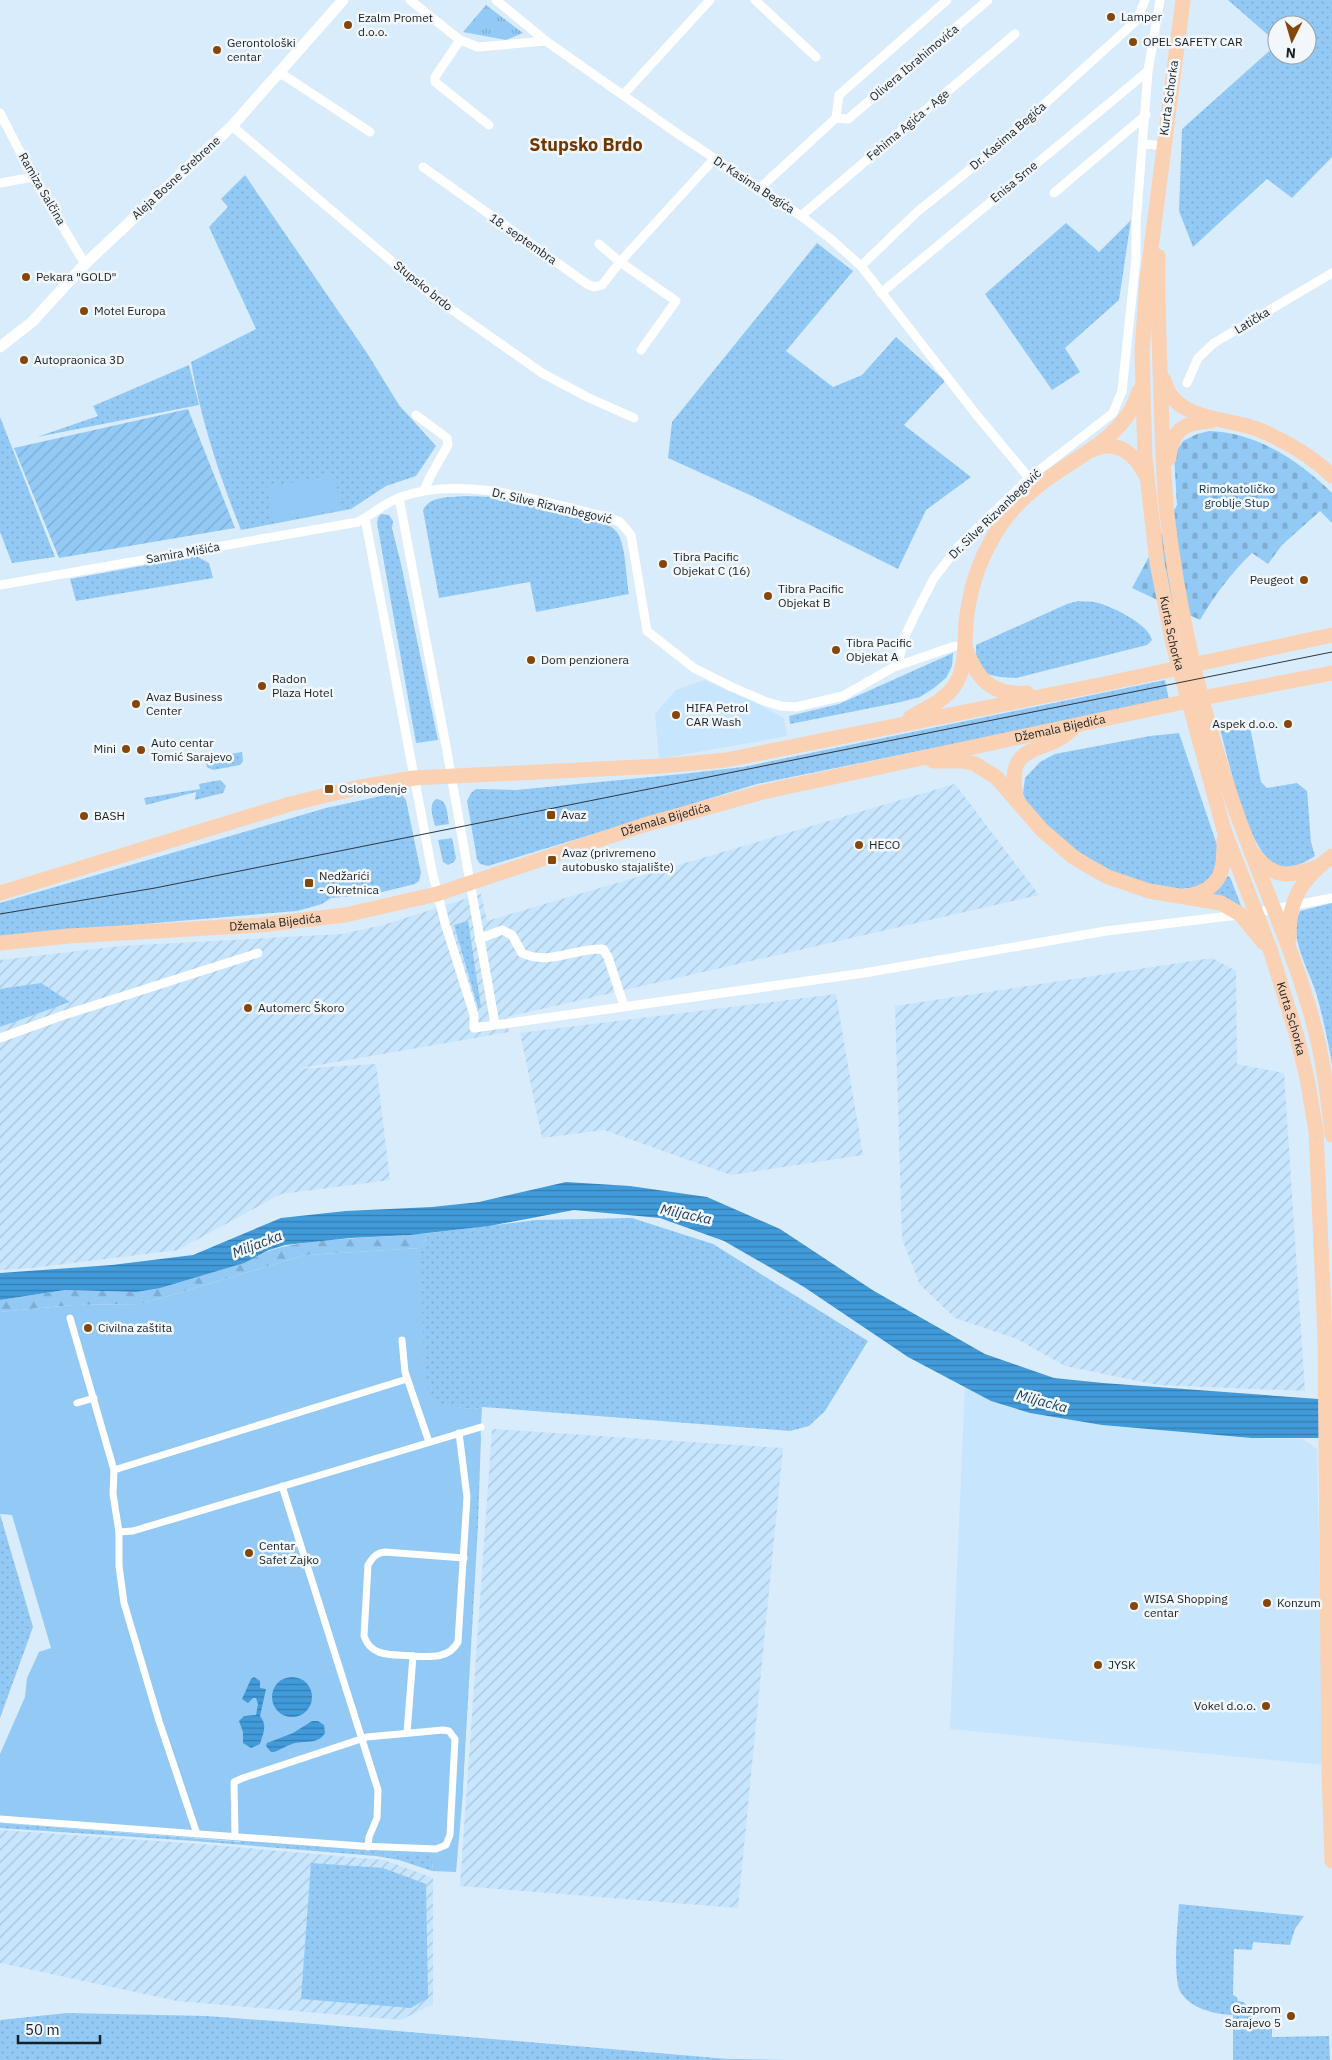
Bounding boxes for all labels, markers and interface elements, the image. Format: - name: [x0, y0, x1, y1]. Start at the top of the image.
- place label: Lamper: [1121, 9, 1162, 24]
- place label: Ezalm Promet d.o.o.: [358, 10, 433, 39]
- marker: Lamper: [1105, 11, 1117, 23]
- north arrow: [1267, 15, 1317, 65]
- marker: Ezalm Promet d.o.o.: [342, 19, 354, 31]
- street label: Olivera Ibrahimovića: [866, 21, 962, 104]
- place label: OPEL SAFETY CAR: [1143, 34, 1243, 49]
- place label: Gerontološki centar: [227, 35, 296, 64]
- marker: OPEL SAFETY CAR: [1127, 36, 1139, 48]
- marker: Gerontološki centar: [211, 44, 223, 56]
- text: N: [1285, 44, 1297, 62]
- street label: Kurta Schorka: [1156, 59, 1181, 137]
- street label: Fehima Agića - Age: [863, 86, 952, 163]
- street label: Dr. Kasima Begića: [966, 98, 1049, 173]
- street label: Aleja Bosne Srebrene: [128, 132, 223, 223]
- district label: Stupsko Brdo: [529, 133, 643, 156]
- street label: Ramiza Salčina: [16, 150, 70, 228]
- street label: Dr Kasima Begića: [711, 153, 798, 217]
- street label: Enisa Srne: [987, 157, 1041, 206]
- street label: 18. septembra: [487, 210, 560, 268]
- street label: Stupsko brdo: [391, 257, 456, 314]
- place label: Pekara "GOLD": [36, 269, 117, 284]
- marker: Pekara "GOLD": [20, 271, 32, 283]
- place label: Motel Europa: [94, 303, 166, 318]
- street label: Latička: [1231, 304, 1273, 337]
- marker: Motel Europa: [78, 305, 90, 317]
- place label: Autopraonica 3D: [34, 352, 124, 367]
- marker: Autopraonica 3D: [18, 354, 30, 366]
- street label: Dr. Silve Rizvanbegović: [945, 466, 1044, 562]
- park label: Rimokatoličko groblje Stup: [1199, 481, 1276, 510]
- street label: Dr. Silve Rizvanbegović: [491, 484, 614, 527]
- street label: Samira Mišića: [145, 539, 221, 566]
- place label: Tibra Pacific Objekat C (16): [673, 549, 751, 578]
- marker: Tibra Pacific Objekat C (16): [657, 558, 669, 570]
- place label: Peugeot: [1250, 572, 1294, 587]
- marker: Peugeot: [1298, 574, 1310, 586]
- place label: Tibra Pacific Objekat B: [778, 581, 844, 610]
- marker: Tibra Pacific Objekat B: [762, 590, 774, 602]
- street label: Kurta Schorka: [1157, 595, 1188, 673]
- place label: Tibra Pacific Objekat A: [846, 635, 912, 664]
- marker: Tibra Pacific Objekat A: [830, 644, 842, 656]
- place label: Dom penzionera: [541, 652, 629, 667]
- marker: Dom penzionera: [525, 654, 537, 666]
- place label: Radon Plaza Hotel: [272, 671, 333, 700]
- marker: Radon Plaza Hotel: [256, 680, 268, 692]
- place label: Avaz Business Center: [146, 689, 223, 718]
- marker: Avaz Business Center: [130, 698, 142, 710]
- place label: HIFA Petrol CAR Wash: [686, 700, 748, 729]
- marker: HIFA Petrol CAR Wash: [670, 709, 682, 721]
- street label: Džemala Bijedića: [1013, 711, 1107, 745]
- place label: Aspek d.o.o.: [1212, 716, 1278, 731]
- marker: Aspek d.o.o.: [1282, 718, 1294, 730]
- place label: Auto centar Tomić Sarajevo: [151, 735, 233, 764]
- place label: Mini: [93, 741, 116, 756]
- marker: Mini: [120, 743, 132, 755]
- marker: Auto centar Tomić Sarajevo: [135, 744, 147, 756]
- place label: Oslobođenje: [339, 781, 407, 796]
- marker: Oslobođenje: [323, 783, 335, 795]
- street label: Džemala Bijedića: [619, 799, 712, 839]
- place label: Avaz: [561, 807, 587, 822]
- place label: BASH: [94, 808, 125, 823]
- marker: Avaz: [545, 809, 557, 821]
- marker: BASH: [78, 810, 90, 822]
- place label: HECO: [869, 837, 900, 852]
- marker: HECO: [853, 839, 865, 851]
- place label: Avaz (privremeno autobusko stajalište): [562, 845, 674, 874]
- marker: Avaz (privremeno autobusko stajalište): [546, 854, 558, 866]
- place label: Nedžarići - Okretnica: [319, 868, 379, 897]
- marker: Nedžarići - Okretnica: [303, 877, 315, 889]
- street label: Džemala Bijedića: [229, 910, 323, 934]
- street label: Kurta Schorka: [1274, 980, 1309, 1057]
- place label: Automerc Škoro: [258, 1000, 345, 1015]
- marker: Automerc Škoro: [242, 1002, 254, 1014]
- water label: Miljacka: [659, 1200, 713, 1228]
- water label: Miljacka: [229, 1226, 285, 1262]
- place label: Civilna zaštita: [98, 1320, 173, 1335]
- marker: Civilna zaštita: [82, 1322, 94, 1334]
- water label: Miljacka: [1015, 1386, 1069, 1416]
- place label: Centar Safet Zajko: [259, 1538, 319, 1567]
- marker: Centar Safet Zajko: [243, 1547, 255, 1559]
- place label: WISA Shopping centar: [1144, 1591, 1228, 1620]
- place label: Konzum: [1277, 1595, 1321, 1610]
- marker: Konzum: [1261, 1597, 1273, 1609]
- marker: WISA Shopping centar: [1128, 1600, 1140, 1612]
- place label: JYSK: [1108, 1657, 1136, 1672]
- marker: JYSK: [1092, 1659, 1104, 1671]
- place label: Vokel d.o.o.: [1194, 1698, 1256, 1713]
- marker: Vokel d.o.o.: [1260, 1700, 1272, 1712]
- place label: Gazprom Sarajevo 5: [1225, 2001, 1281, 2030]
- marker: Gazprom Sarajevo 5: [1285, 2010, 1297, 2022]
- scale bar: [18, 2012, 100, 2044]
- text: 50 m: [25, 2020, 60, 2039]

